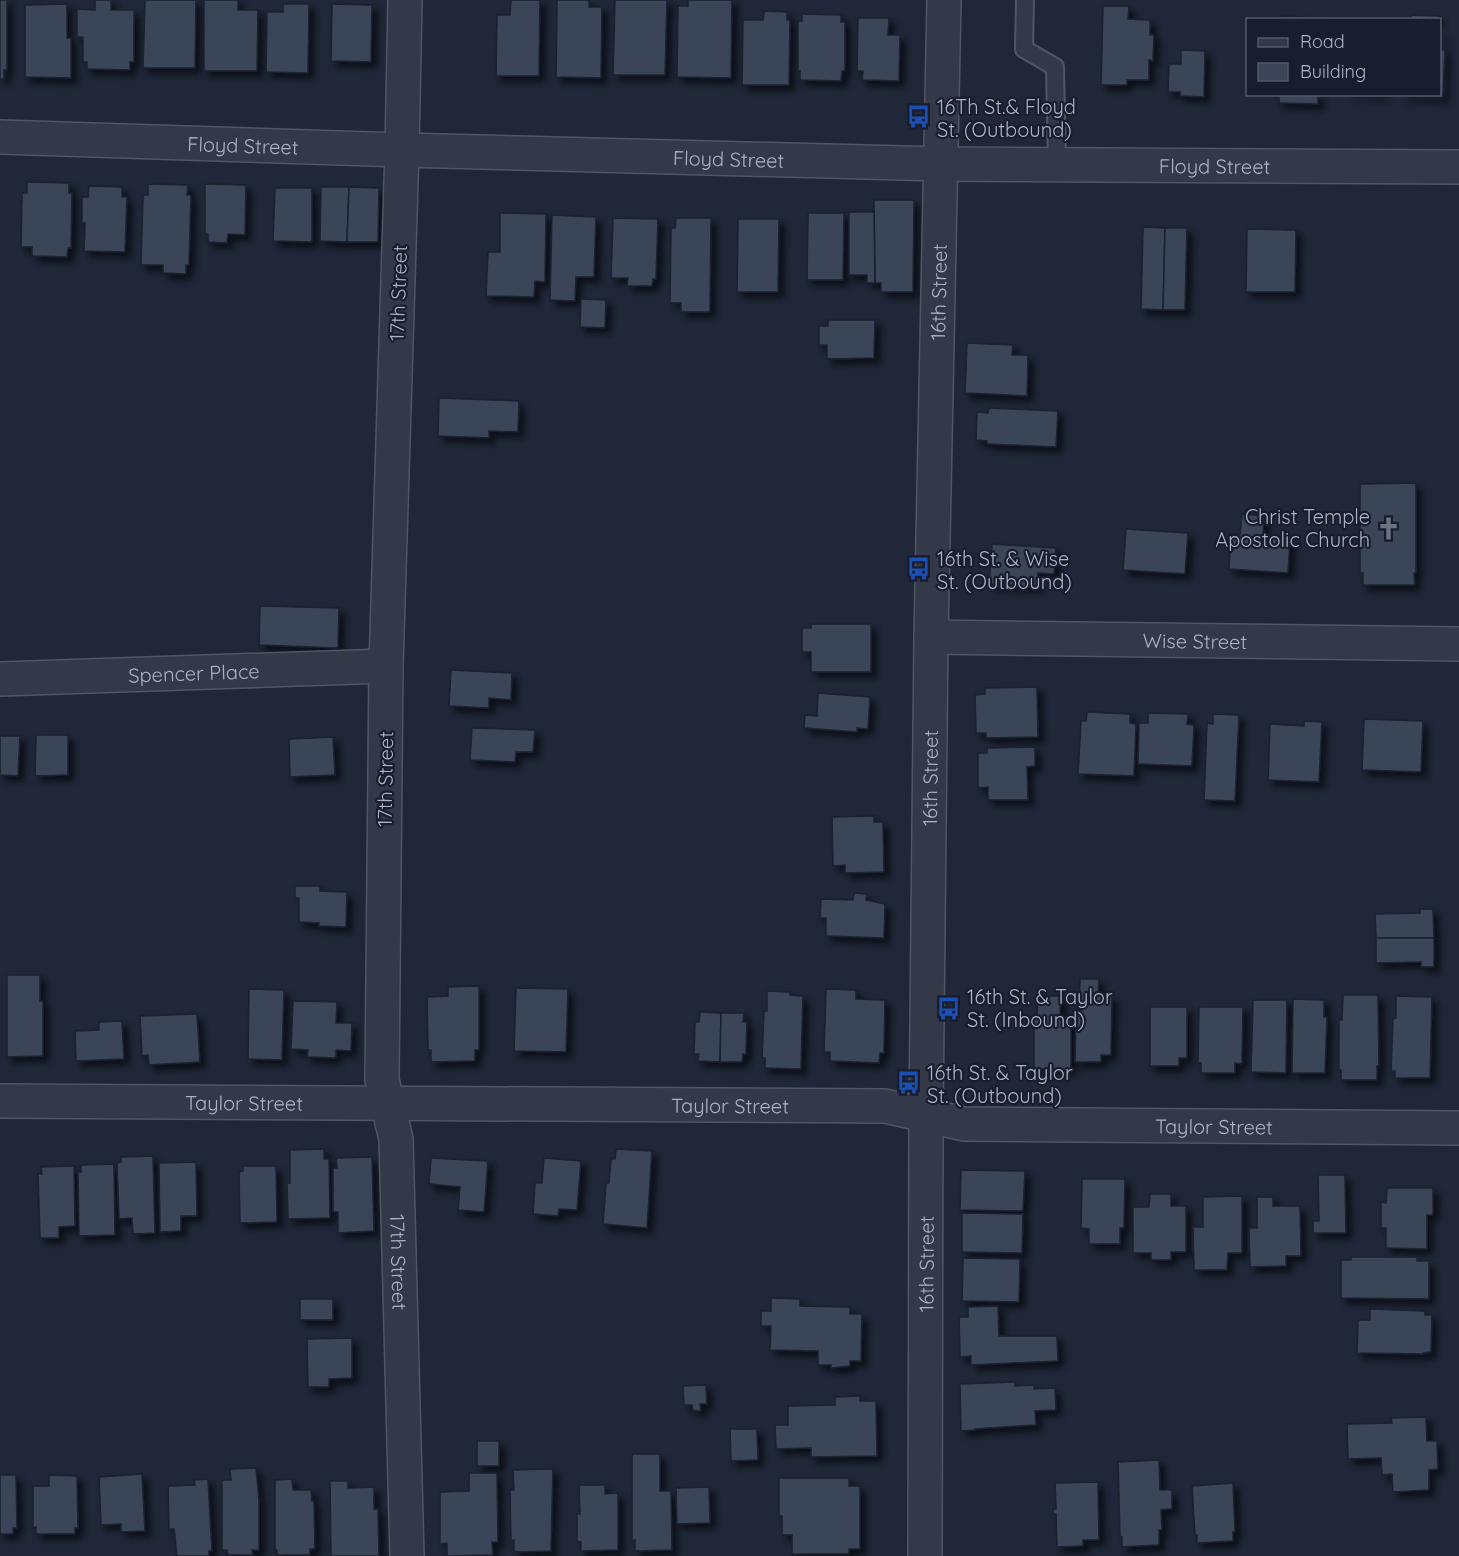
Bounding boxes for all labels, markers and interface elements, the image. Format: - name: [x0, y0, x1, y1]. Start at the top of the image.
- legend: [1246, 18, 1441, 96]
- text: Road: [1300, 30, 1345, 53]
- text: Building: [1300, 60, 1366, 83]
- place label: 16Th St.& Floyd St. (Outbound): [937, 94, 1076, 142]
- bus stop icon: 16Th St.& Floyd St. (Outbound): [906, 104, 932, 130]
- street label: Floyd Street: [187, 131, 299, 159]
- street label: Floyd Street: [673, 145, 785, 172]
- street label: Floyd Street: [1159, 153, 1271, 178]
- street label: 16th Street: [925, 243, 952, 341]
- street label: 17th Street: [384, 244, 412, 341]
- place label: Christ Temple Apostolic Church: [1215, 504, 1370, 552]
- church icon: Christ Temple Apostolic Church: [1375, 515, 1401, 541]
- place label: 16th St. & Wise St. (Outbound): [937, 546, 1072, 594]
- bus stop icon: 16th St. & Wise St. (Outbound): [906, 556, 932, 582]
- street label: Wise Street: [1143, 627, 1248, 654]
- street label: Spencer Place: [128, 658, 260, 687]
- street label: 16th Street: [917, 729, 943, 826]
- street label: 17th Street: [372, 731, 398, 827]
- place label: 16th St. & Taylor St. (Inbound): [967, 984, 1113, 1032]
- bus stop icon: 16th St. & Taylor St. (Inbound): [936, 995, 962, 1021]
- place label: 16th St. & Taylor St. (Outbound): [927, 1060, 1073, 1108]
- bus stop icon: 16th St. & Taylor St. (Outbound): [896, 1070, 922, 1096]
- street label: Taylor Street: [185, 1090, 303, 1115]
- street label: Taylor Street: [671, 1092, 789, 1118]
- street label: Taylor Street: [1155, 1113, 1273, 1139]
- street label: 17th Street: [385, 1214, 413, 1311]
- street label: 16th Street: [913, 1216, 938, 1312]

